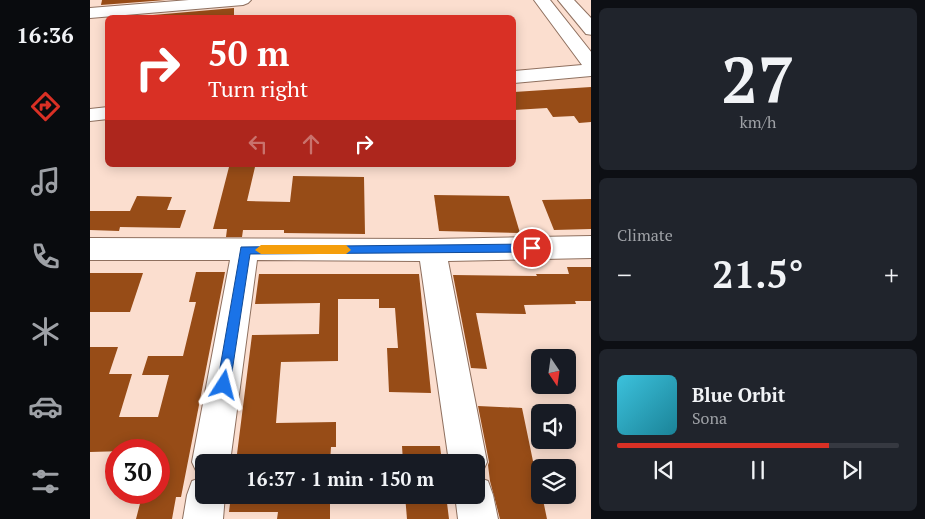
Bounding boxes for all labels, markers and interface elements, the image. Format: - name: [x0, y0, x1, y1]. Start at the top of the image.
- text: 16:36: [16, 20, 74, 49]
- text: 50 m: [208, 30, 289, 76]
- icon: right: [125, 35, 190, 100]
- text: 27: [721, 35, 795, 122]
- text: Turn right: [208, 74, 308, 103]
- icon: directions: [28, 89, 63, 124]
- text: km/h: [740, 111, 776, 133]
- icon: left: [244, 130, 272, 158]
- icon: ahead: [297, 130, 325, 158]
- icon: right: [350, 130, 378, 158]
- icon: music: [28, 164, 63, 199]
- text: Climate: [617, 224, 673, 246]
- pin: [511, 227, 553, 269]
- icon: arrive: [518, 234, 546, 262]
- icon: phone: [28, 239, 63, 274]
- text: 21.5°: [712, 249, 804, 299]
- text: −: [617, 256, 632, 293]
- text: +: [884, 256, 899, 293]
- icon: climate: [28, 314, 63, 349]
- north arrow: [531, 349, 576, 394]
- map controls: [531, 349, 576, 504]
- position arrow: [197, 358, 249, 410]
- text: Blue Orbit: [692, 382, 785, 407]
- icon: car: [28, 389, 63, 424]
- button: sound: [531, 404, 576, 449]
- text: Sona: [692, 407, 727, 429]
- speed limit sign: 30: [105, 439, 170, 504]
- icon: previous: [650, 456, 678, 484]
- icon: pause: [744, 456, 772, 484]
- icon: next: [838, 456, 866, 484]
- button: layers: [531, 459, 576, 504]
- icon: filters: [28, 464, 63, 499]
- text: 16:37 · 1 min · 150 m: [246, 466, 434, 491]

